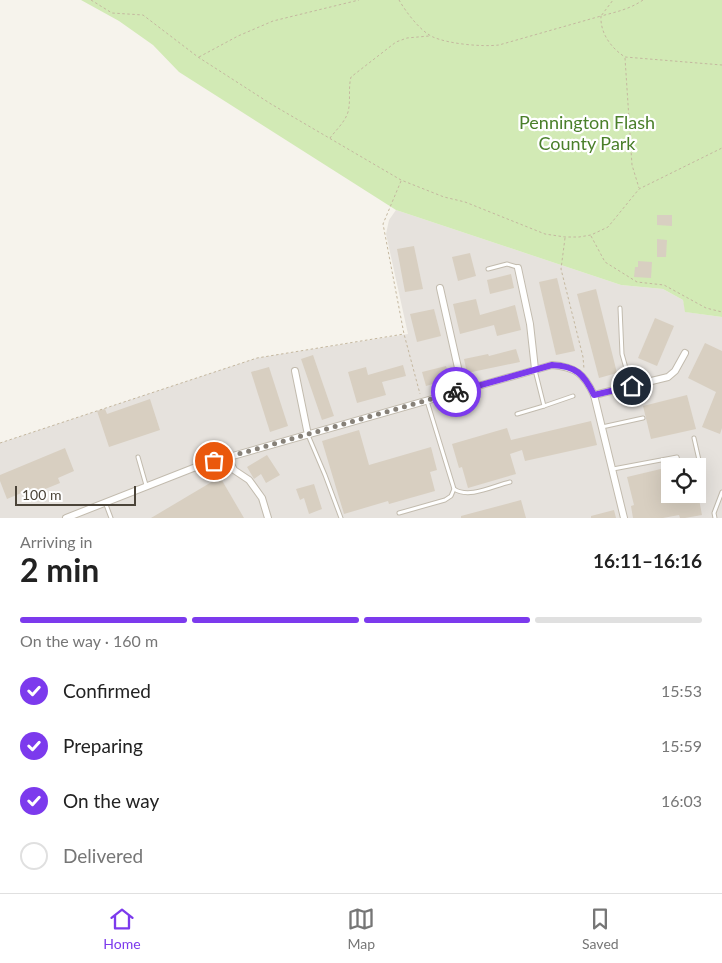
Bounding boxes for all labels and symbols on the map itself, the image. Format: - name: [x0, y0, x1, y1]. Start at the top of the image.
- park label: Pennington Flash County Park: [519, 111, 655, 154]
- pin: [611, 365, 653, 407]
- courier: [431, 367, 481, 417]
- pin: [193, 440, 235, 482]
- scale bar: [15, 483, 136, 506]

